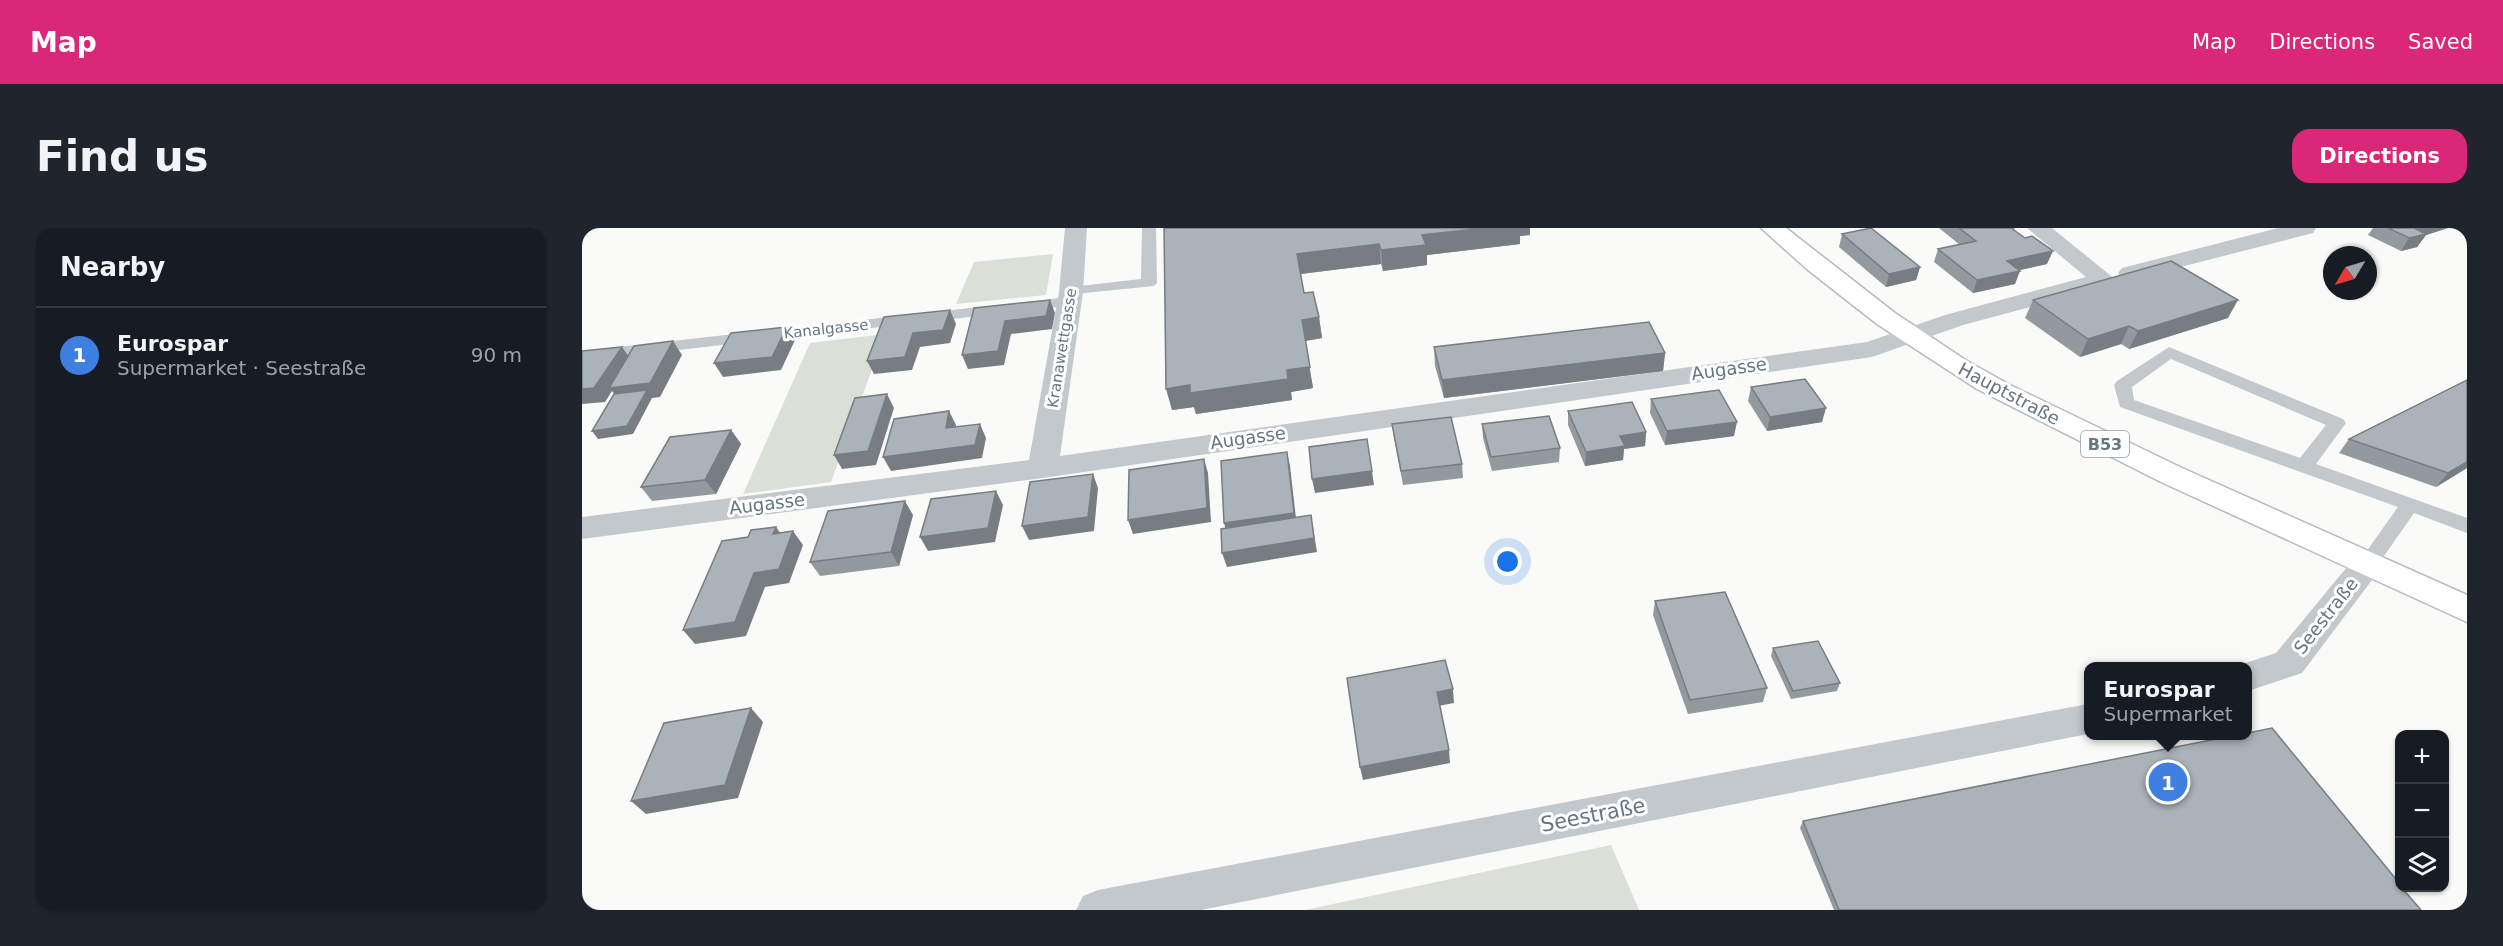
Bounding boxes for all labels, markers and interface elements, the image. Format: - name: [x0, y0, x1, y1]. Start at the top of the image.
- text: Map: [30, 26, 97, 59]
- text: Map: [2192, 30, 2236, 54]
- text: Directions: [2269, 30, 2375, 54]
- text: Saved: [2408, 30, 2473, 54]
- button: Directions: [2292, 129, 2467, 183]
- text: Find us: [36, 132, 209, 181]
- north arrow: [2323, 246, 2377, 300]
- text: Nearby: [60, 252, 165, 282]
- street label: Kranawettgasse: [1044, 287, 1080, 409]
- street label: Kanalgasse: [783, 316, 869, 342]
- text: Eurospar: [117, 331, 228, 356]
- text: 1: [73, 343, 86, 367]
- text: 90 m: [471, 343, 522, 367]
- street label: Augasse: [1690, 353, 1768, 384]
- text: Supermarket · Seestraße: [117, 356, 366, 380]
- street label: Hauptstraße: [1955, 358, 2063, 429]
- street label: Augasse: [1209, 422, 1287, 453]
- road number: B53: [2081, 431, 2129, 457]
- street label: Augasse: [728, 488, 806, 519]
- your location: [1493, 547, 1522, 576]
- street label: Seestraße: [2289, 573, 2362, 658]
- popup: [2084, 662, 2252, 740]
- text: Eurospar: [2103, 677, 2215, 702]
- text: Supermarket: [2103, 702, 2233, 726]
- map controls: [2395, 730, 2449, 892]
- button: +: [2395, 730, 2449, 784]
- pin: 1: [2148, 760, 2188, 804]
- button: −: [2395, 784, 2449, 838]
- street label: Seestraße: [1539, 793, 1647, 837]
- button: layers: [2395, 838, 2449, 892]

